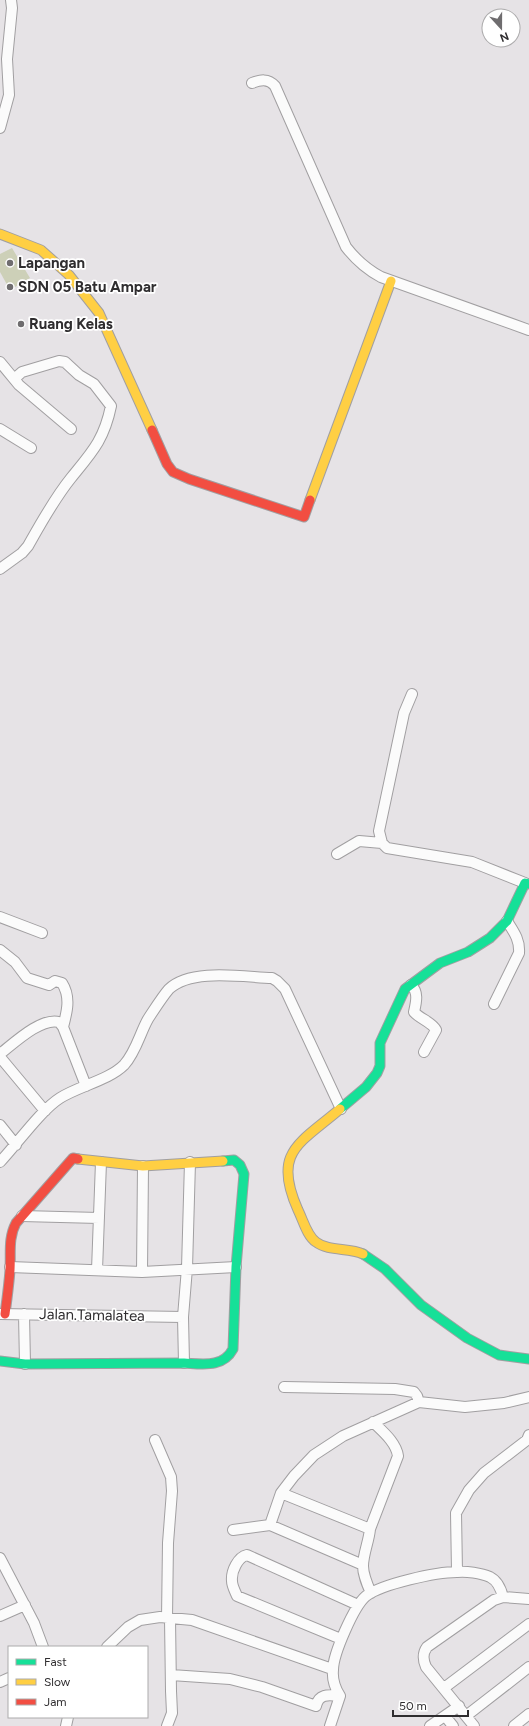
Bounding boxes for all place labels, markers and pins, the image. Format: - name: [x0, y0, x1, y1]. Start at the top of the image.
- place label: Lapangan: [18, 254, 85, 272]
- marker: Lapangan: [5, 258, 15, 268]
- place label: SDN 05 Batu Ampar: [18, 278, 157, 296]
- marker: SDN 05 Batu Ampar: [5, 282, 15, 292]
- place label: Ruang Kelas: [29, 315, 113, 333]
- marker: Ruang Kelas: [16, 319, 26, 329]

